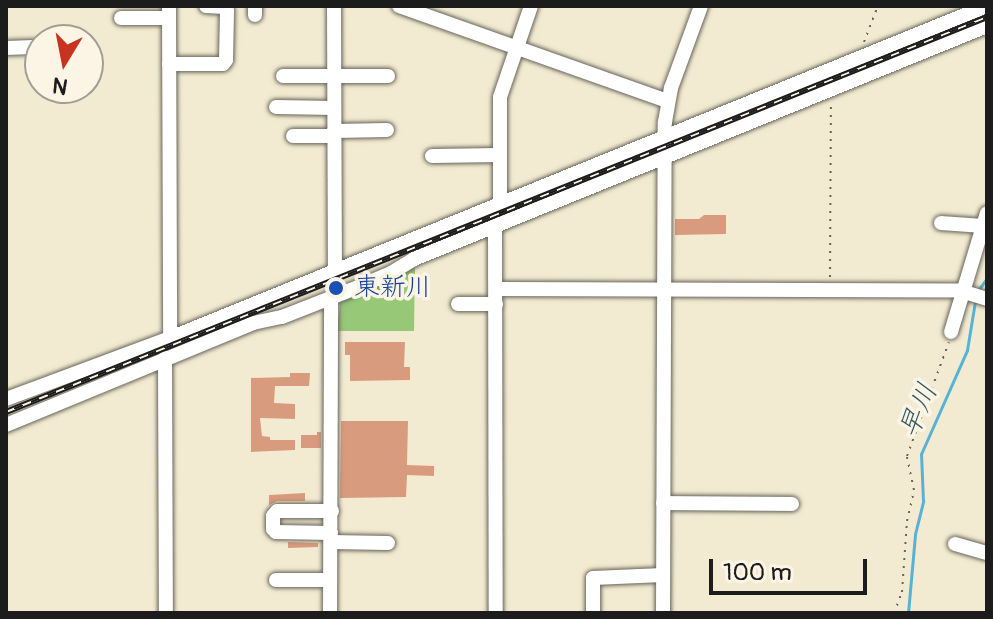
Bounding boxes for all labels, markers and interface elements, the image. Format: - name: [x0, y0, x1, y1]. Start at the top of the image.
- north arrow: [24, 24, 104, 104]
- text: N: [50, 71, 70, 101]
- place label: 東新川: [354, 272, 432, 304]
- marker: 東新川: [325, 277, 347, 299]
- water label: 早川: [893, 379, 945, 443]
- scale bar: [713, 543, 871, 593]
- text: 100 m: [723, 558, 792, 587]

